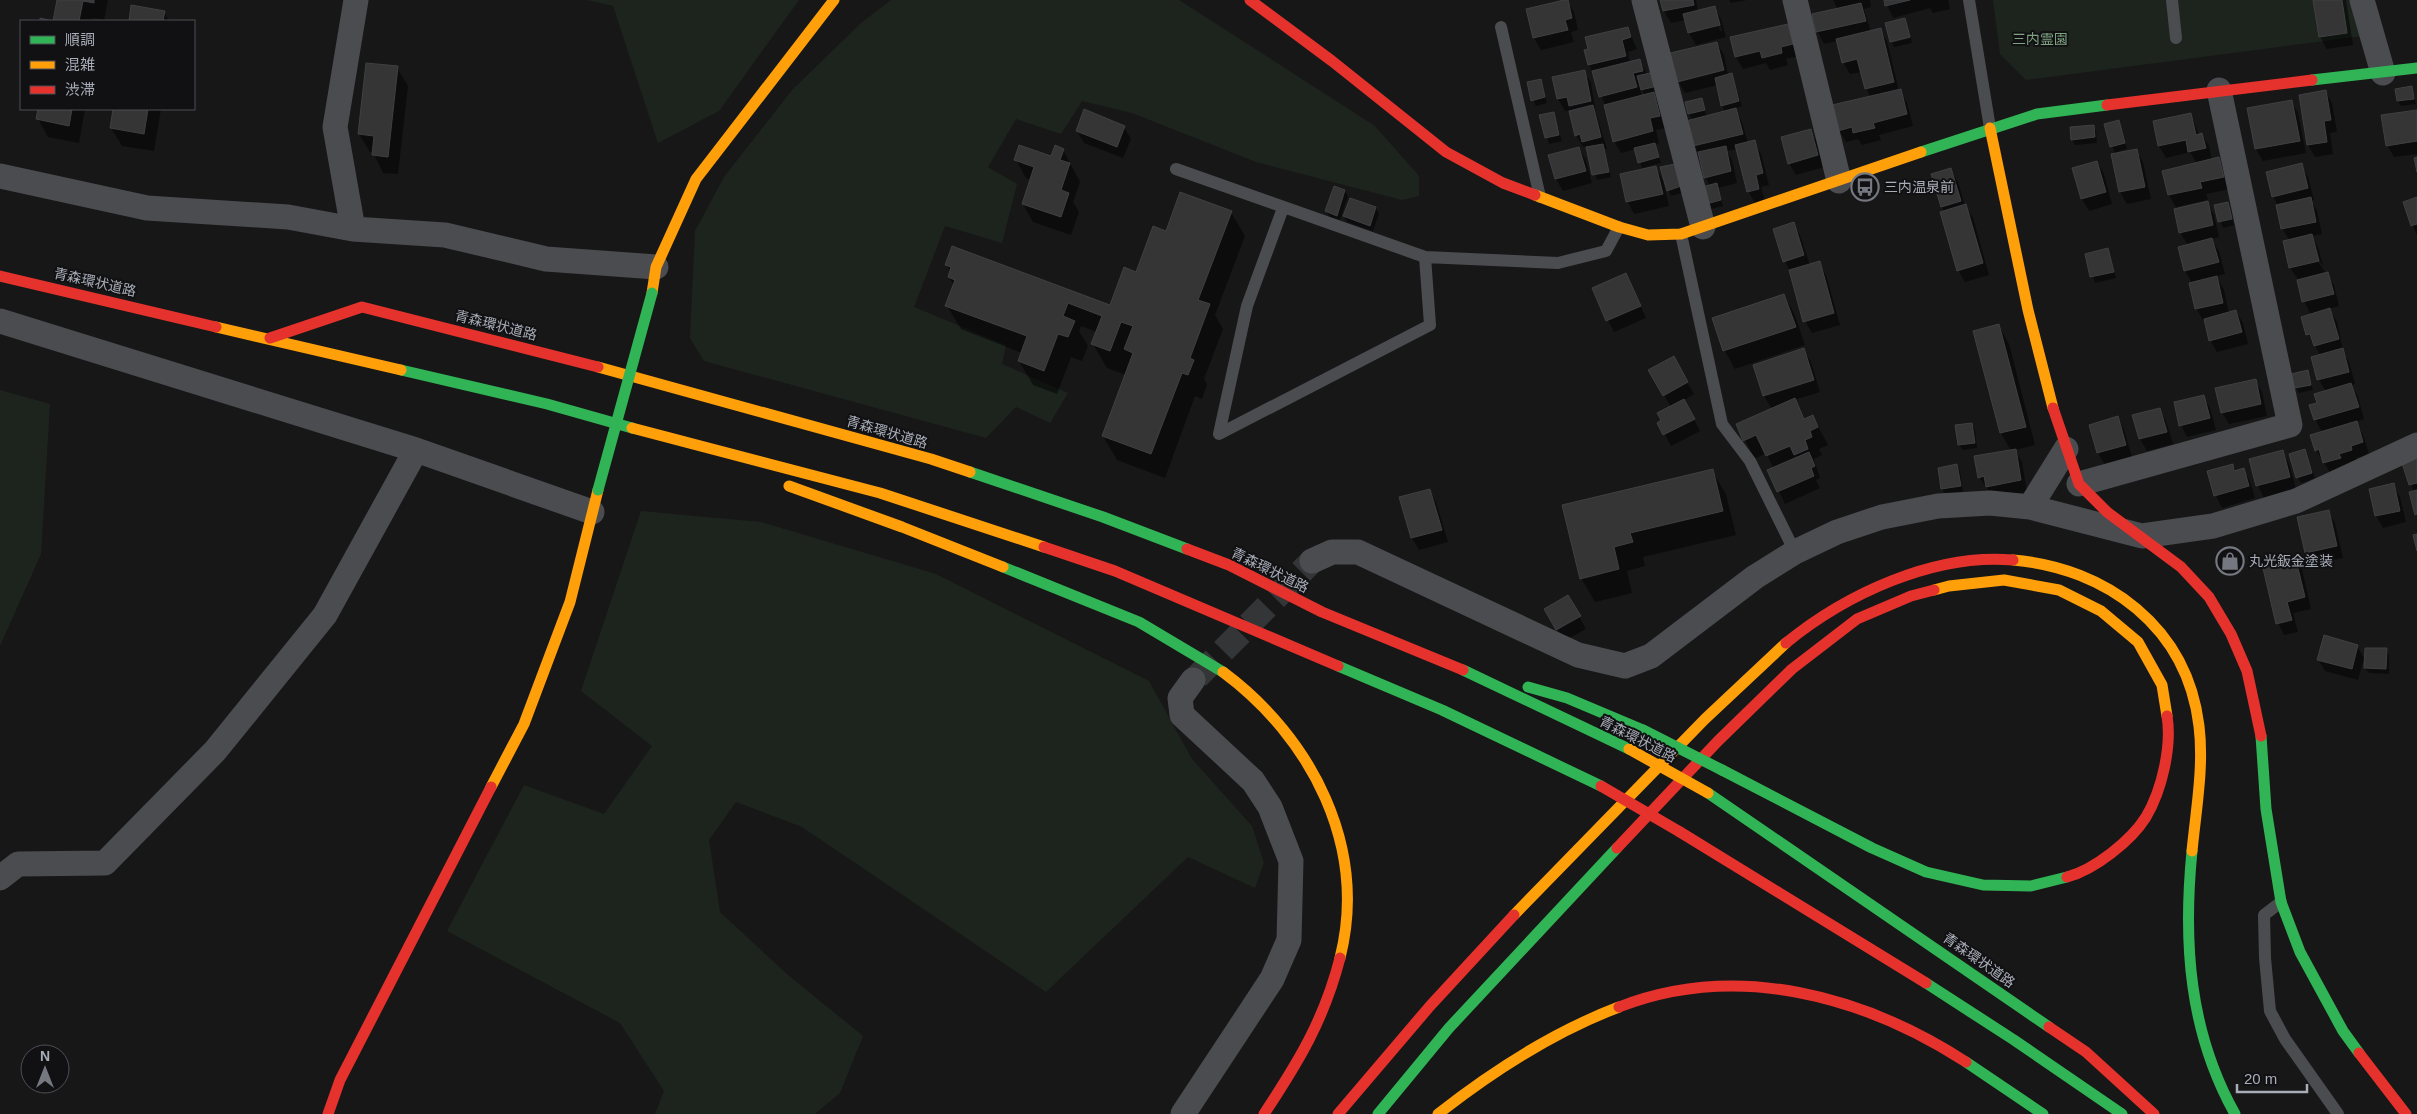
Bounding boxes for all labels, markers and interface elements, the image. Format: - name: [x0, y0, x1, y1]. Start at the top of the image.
- legend: [20, 20, 195, 110]
- text: 順調: [65, 31, 95, 48]
- park label: 三内霊園: [2012, 31, 2068, 47]
- text: 混雑: [65, 56, 95, 73]
- text: 渋滞: [65, 81, 95, 98]
- bus stop icon: 三内温泉前: [1850, 172, 1880, 202]
- place label: 三内温泉前: [1884, 179, 1954, 195]
- street label: 青森環状道路: [52, 265, 138, 299]
- street label: 青森環状道路: [453, 307, 539, 343]
- street label: 青森環状道路: [844, 413, 930, 451]
- street label: 青森環状道路: [1229, 544, 1311, 596]
- shop icon: 丸光鈑金塗装: [2215, 546, 2245, 576]
- place label: 丸光鈑金塗装: [2249, 553, 2333, 569]
- street label: 青森環状道路: [1597, 713, 1679, 765]
- street label: 青森環状道路: [1940, 929, 2018, 991]
- north arrow: [20, 1044, 70, 1094]
- text: N: [40, 1048, 50, 1064]
- scale bar: [2237, 1062, 2307, 1094]
- text: 20 m: [2244, 1070, 2277, 1087]

